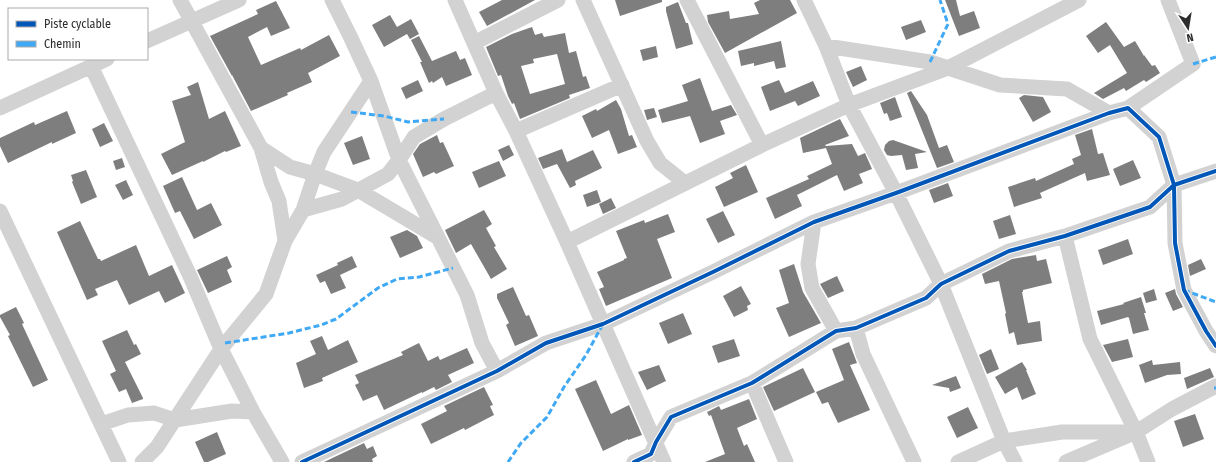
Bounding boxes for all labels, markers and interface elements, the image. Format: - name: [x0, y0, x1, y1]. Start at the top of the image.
- legend: [8, 8, 148, 60]
- north arrow: [1168, 8, 1208, 48]
- text: Piste cyclable: [44, 17, 111, 31]
- text: N: [1185, 30, 1195, 44]
- text: Chemin: [44, 37, 81, 51]

